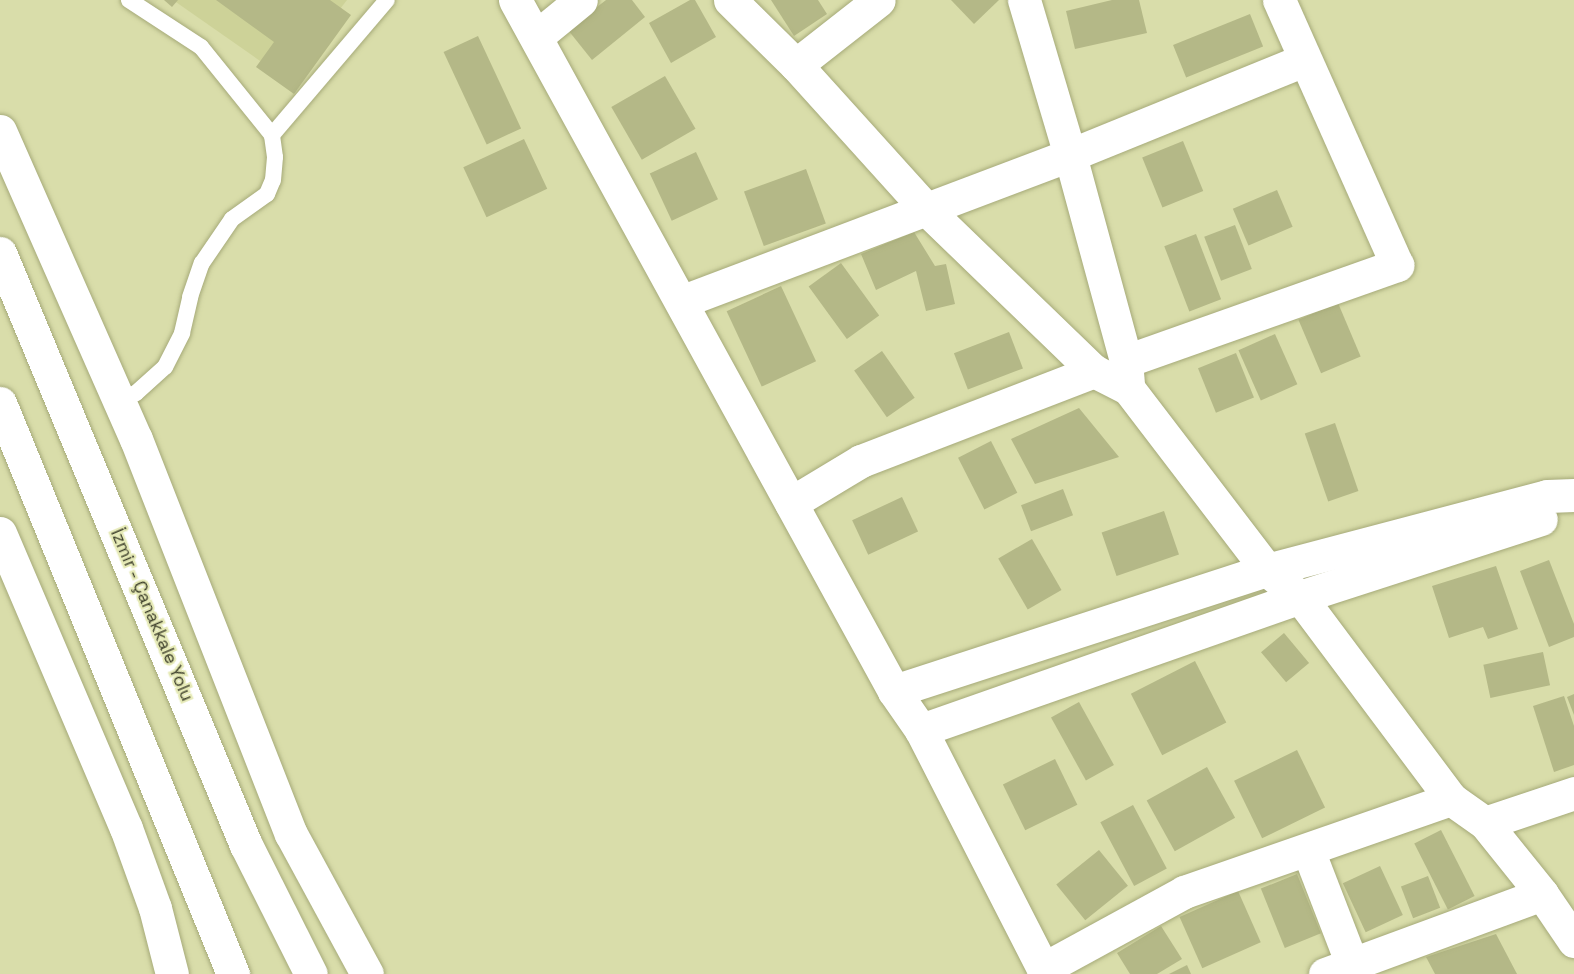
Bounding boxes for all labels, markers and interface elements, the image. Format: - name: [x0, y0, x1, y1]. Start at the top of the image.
- street label: İzmir - Çanakkale Yolu: [106, 525, 198, 705]

